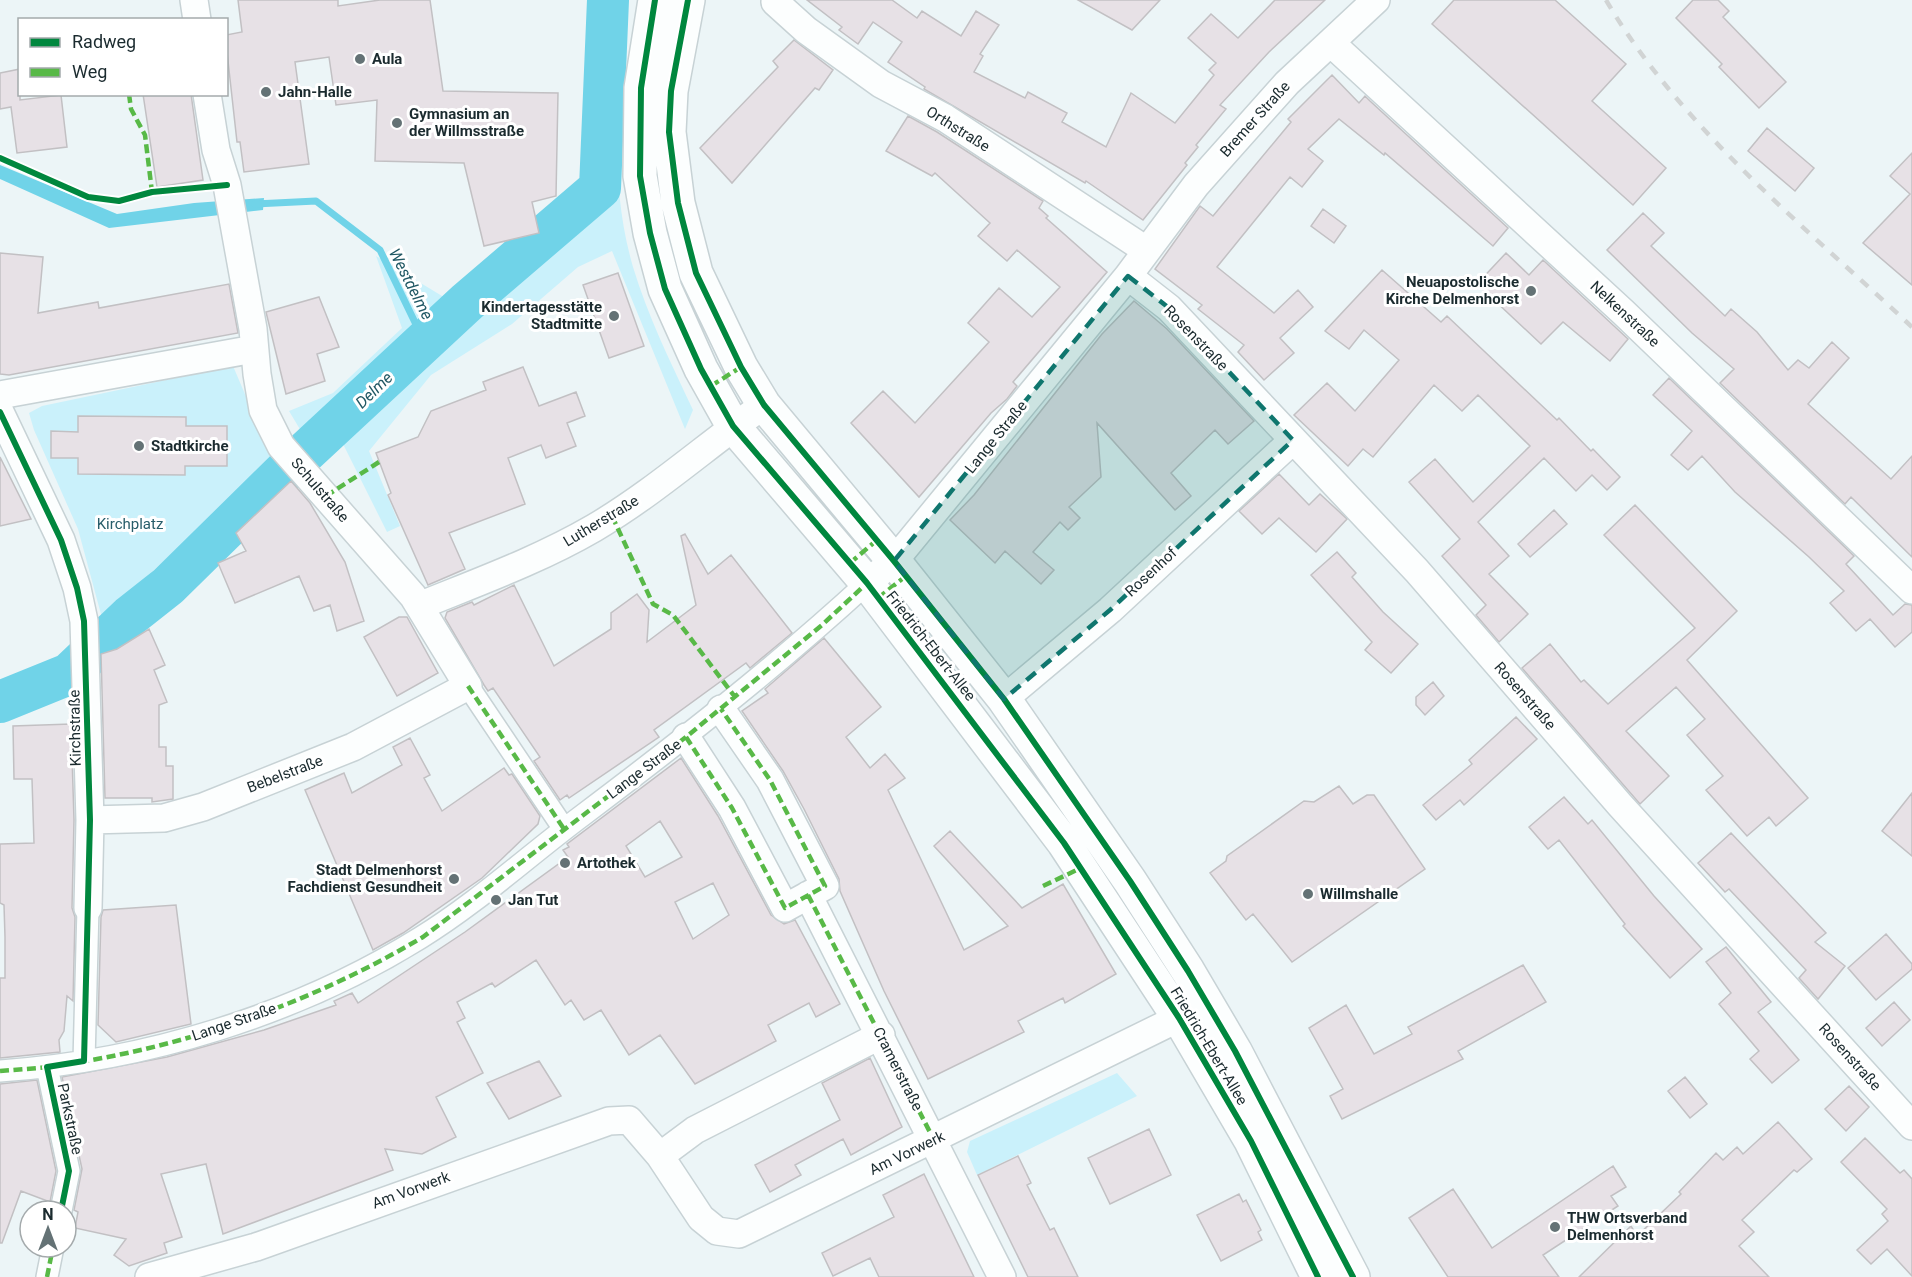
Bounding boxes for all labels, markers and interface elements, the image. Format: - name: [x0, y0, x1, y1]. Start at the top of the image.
- legend: [18, 18, 228, 96]
- text: Radweg: [72, 31, 136, 52]
- place label: Aula: [372, 50, 402, 68]
- marker: Aula: [353, 52, 367, 66]
- text: Weg: [72, 61, 107, 82]
- street label: Bremer Straße: [1216, 77, 1294, 161]
- place label: Jahn-Halle: [278, 83, 352, 101]
- marker: Jahn-Halle: [259, 85, 273, 99]
- street label: Orthstraße: [923, 102, 993, 156]
- place label: Gymnasium an der Willmsstraße: [409, 105, 524, 140]
- marker: Gymnasium an der Willmsstraße: [390, 116, 404, 130]
- water label: Westdelme: [385, 245, 437, 323]
- place label: Neuapostolische Kirche Delmenhorst: [1386, 273, 1519, 308]
- street label: Nelkenstraße: [1587, 277, 1664, 351]
- marker: Neuapostolische Kirche Delmenhorst: [1524, 284, 1538, 298]
- place label: Kindertagesstätte Stadtmitte: [481, 298, 602, 333]
- street label: Rosenstraße: [1160, 301, 1232, 375]
- marker: Kindertagesstätte Stadtmitte: [607, 309, 621, 323]
- water label: Delme: [352, 368, 396, 412]
- street label: Lange Straße: [961, 397, 1031, 477]
- place label: Stadtkirche: [151, 437, 229, 455]
- marker: Stadtkirche: [132, 439, 146, 453]
- street label: Schulstraße: [287, 454, 353, 526]
- street label: Lutherstraße: [560, 491, 642, 551]
- park label: Kirchplatz: [97, 515, 163, 533]
- street label: Rosenhof: [1122, 543, 1181, 600]
- street label: Friedrich-Ebert-Allee: [882, 587, 980, 705]
- street label: Rosenstraße: [1491, 658, 1559, 734]
- street label: Kirchstraße: [65, 690, 85, 766]
- street label: Lange Straße: [603, 735, 685, 803]
- street label: Bebelstraße: [245, 751, 326, 797]
- place label: Artothek: [577, 854, 637, 872]
- marker: Artothek: [558, 856, 572, 870]
- place label: Stadt Delmenhorst Fachdienst Gesundheit: [288, 861, 442, 896]
- marker: Stadt Delmenhorst Fachdienst Gesundheit: [447, 872, 461, 886]
- place label: Willmshalle: [1320, 885, 1398, 903]
- marker: Willmshalle: [1301, 887, 1315, 901]
- place label: Jan Tut: [508, 891, 558, 909]
- marker: Jan Tut: [489, 893, 503, 907]
- street label: Friedrich-Ebert-Allee: [1167, 984, 1251, 1108]
- street label: Lange Straße: [189, 999, 279, 1045]
- street label: Rosenstraße: [1815, 1020, 1885, 1094]
- street label: Cramerstraße: [869, 1024, 927, 1114]
- street label: Parkstraße: [54, 1082, 86, 1156]
- street label: Am Vorwerk: [866, 1127, 948, 1179]
- street label: Am Vorwerk: [370, 1167, 453, 1212]
- north arrow: [18, 1199, 78, 1259]
- text: N: [42, 1205, 54, 1224]
- place label: THW Ortsverband Delmenhorst: [1567, 1209, 1687, 1244]
- marker: THW Ortsverband Delmenhorst: [1548, 1220, 1562, 1234]

